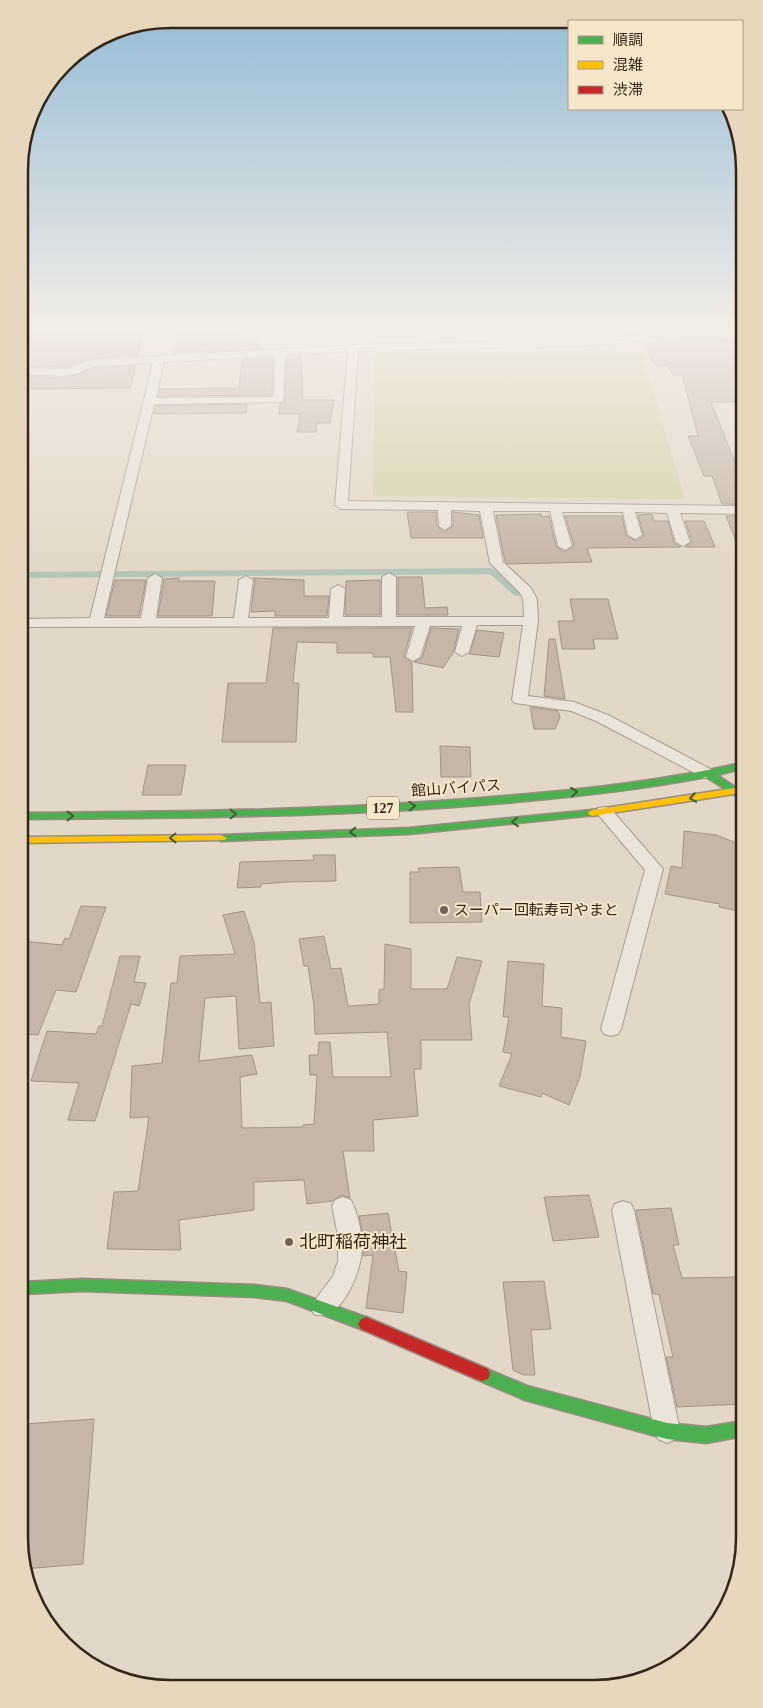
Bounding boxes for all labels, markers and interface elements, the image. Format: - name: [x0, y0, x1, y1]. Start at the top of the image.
- legend: [568, 20, 743, 110]
- text: 順調: [613, 32, 643, 48]
- text: 混雑: [613, 57, 643, 73]
- text: 渋滞: [613, 82, 643, 98]
- street label: 館山バイパス: [411, 777, 501, 799]
- one-way arrow: [571, 787, 579, 798]
- one-way arrow: [689, 792, 697, 803]
- road number: 127: [367, 796, 399, 820]
- one-way arrow: [409, 801, 417, 812]
- one-way arrow: [229, 809, 237, 819]
- one-way arrow: [66, 811, 74, 821]
- one-way arrow: [511, 816, 519, 827]
- one-way arrow: [349, 827, 357, 838]
- one-way arrow: [169, 833, 176, 843]
- place label: スーパー回転寿司やまと: [454, 902, 619, 918]
- marker: スーパー回転寿司やまと: [438, 904, 450, 916]
- place label: 北町稲荷神社: [299, 1232, 407, 1252]
- marker: 北町稲荷神社: [283, 1236, 295, 1248]

